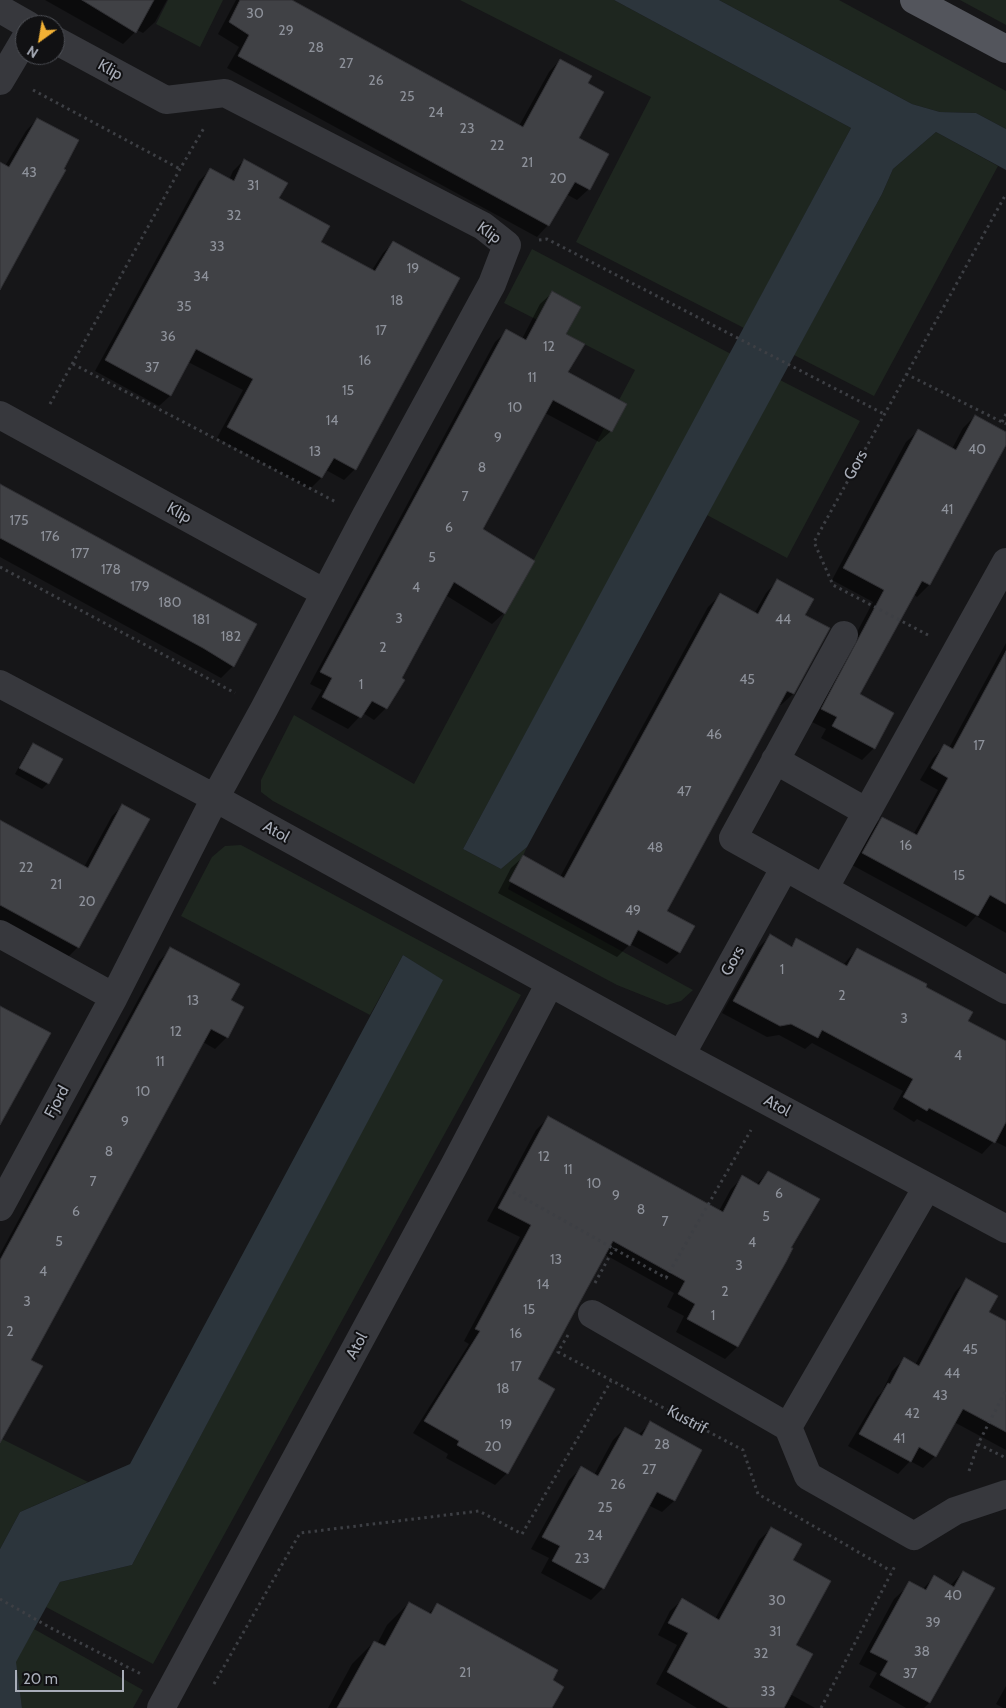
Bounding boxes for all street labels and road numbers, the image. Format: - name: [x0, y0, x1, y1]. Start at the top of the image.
- street label: Klip: [94, 56, 126, 84]
- street label: Klip: [473, 218, 505, 248]
- street label: Gors: [840, 447, 872, 483]
- street label: Klip: [163, 499, 195, 527]
- street label: Atol: [259, 817, 293, 847]
- street label: Gors: [717, 943, 749, 979]
- street label: Fjord: [41, 1082, 73, 1122]
- street label: Atol: [760, 1091, 794, 1121]
- street label: Atol: [342, 1329, 372, 1363]
- street label: Kustrif: [664, 1401, 710, 1439]

